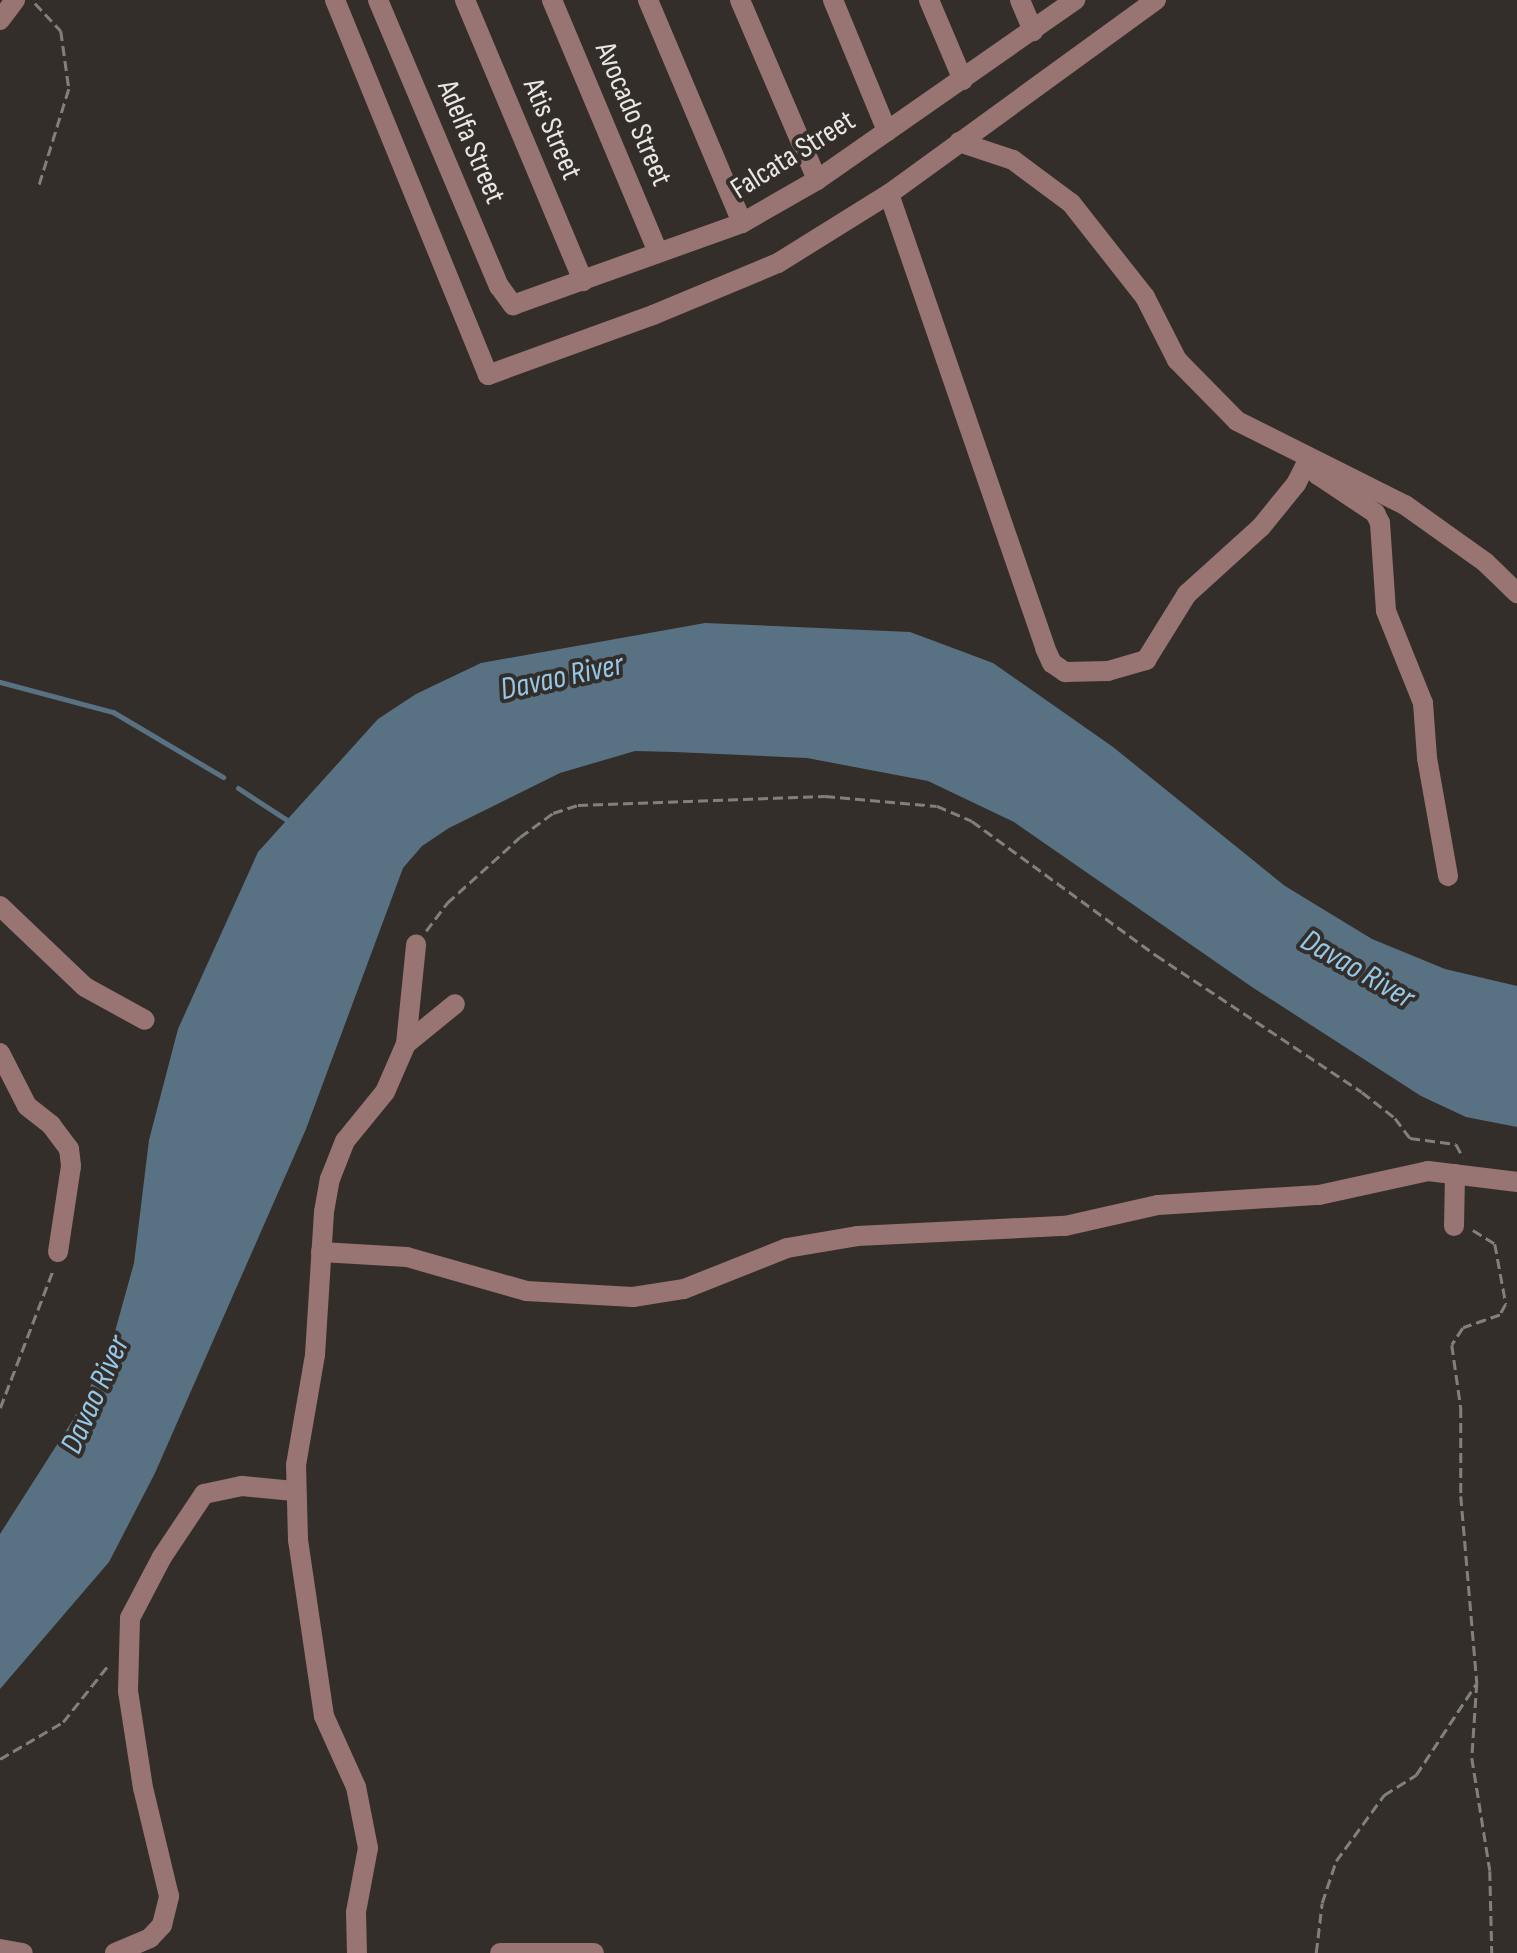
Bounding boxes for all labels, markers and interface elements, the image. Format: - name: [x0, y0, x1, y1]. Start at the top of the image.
- street label: Avocado Street: [587, 37, 679, 191]
- street label: Atis Street: [515, 73, 589, 185]
- street label: Adelfa Street: [429, 75, 513, 209]
- street label: Falcata Street: [724, 103, 862, 207]
- water label: Davao River: [497, 646, 627, 710]
- water label: Davao River: [1293, 922, 1421, 1018]
- water label: Davao River: [53, 1330, 139, 1460]

